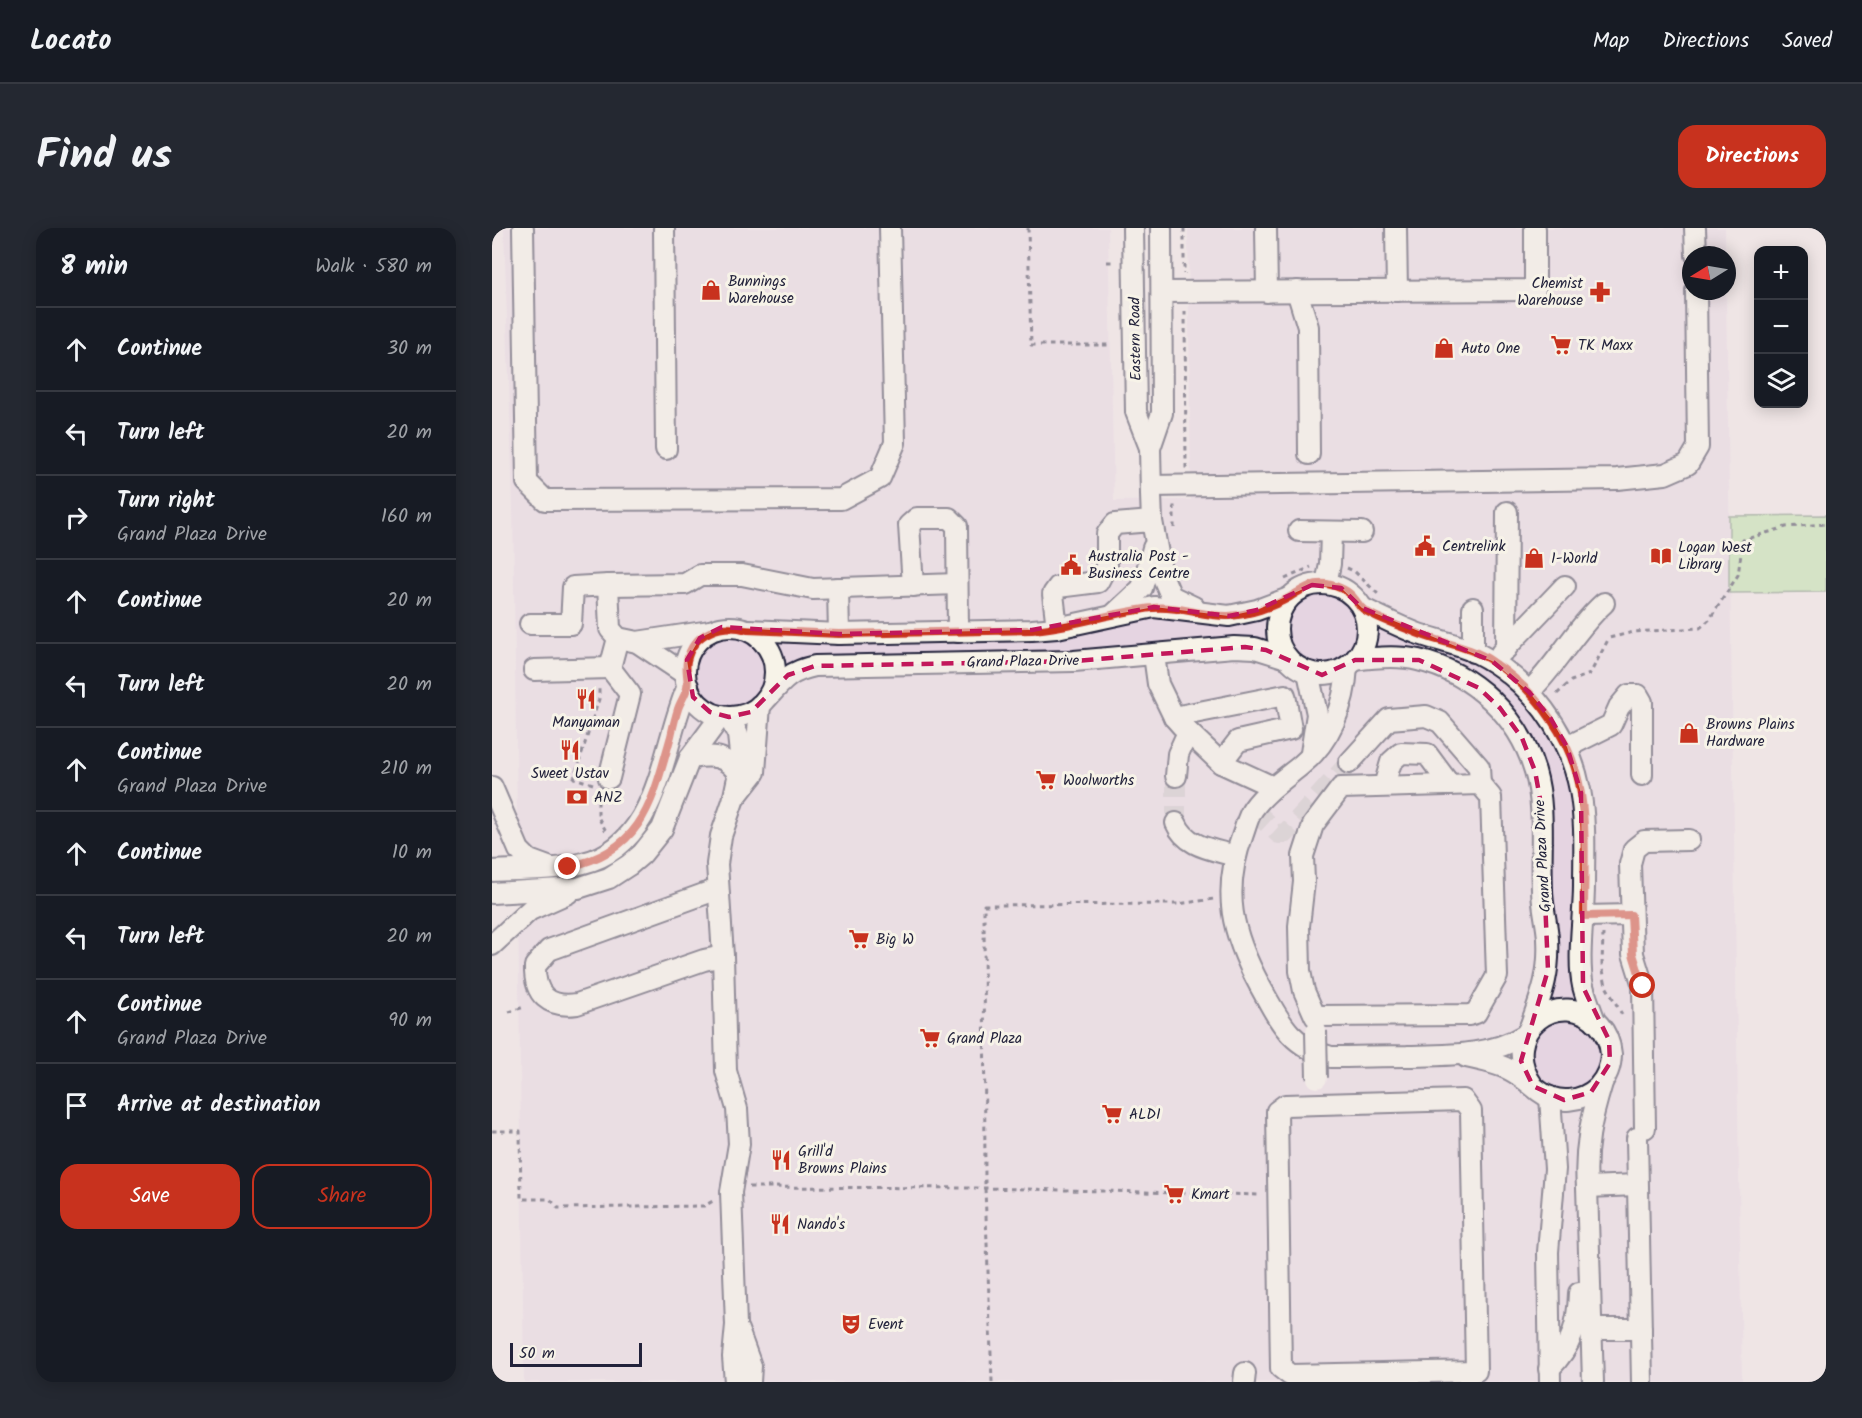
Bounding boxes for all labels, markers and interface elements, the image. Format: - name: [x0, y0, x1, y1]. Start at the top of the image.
- text: Locato: [30, 19, 111, 64]
- text: Map: [1593, 25, 1629, 58]
- text: Directions: [1662, 25, 1749, 58]
- text: Saved: [1782, 25, 1832, 58]
- text: Find us: [36, 123, 172, 190]
- button: Directions: [1678, 125, 1826, 188]
- text: 8 min: [60, 246, 128, 288]
- north arrow: [1682, 246, 1736, 300]
- map controls: [1754, 246, 1808, 408]
- button: +: [1754, 246, 1808, 300]
- text: Walk · 580 m: [315, 251, 432, 283]
- place label: Bunnings Warehouse: [728, 270, 794, 311]
- place label: Chemist Warehouse: [1517, 272, 1583, 313]
- shop icon: Bunnings Warehouse: [699, 278, 723, 302]
- pharmacy icon: Chemist Warehouse: [1588, 280, 1612, 304]
- street label: Eastern Road: [1123, 296, 1149, 381]
- button: −: [1754, 300, 1808, 354]
- text: Continue: [117, 332, 202, 367]
- icon: ahead: [60, 333, 93, 366]
- text: 30 m: [387, 333, 432, 365]
- supermarket icon: TK Maxx: [1549, 333, 1573, 357]
- place label: TK Maxx: [1578, 334, 1633, 358]
- shop icon: Auto One: [1432, 336, 1456, 360]
- place label: Auto One: [1461, 337, 1520, 361]
- button: layers: [1754, 354, 1808, 408]
- text: Turn left: [117, 416, 204, 451]
- icon: left: [60, 417, 93, 450]
- text: 20 m: [386, 417, 432, 449]
- text: Turn right: [117, 484, 215, 519]
- icon: right: [60, 501, 93, 534]
- text: 160 m: [381, 501, 432, 533]
- text: Grand Plaza Drive: [117, 519, 267, 551]
- public building icon: Centrelink: [1413, 534, 1437, 558]
- place label: Centrelink: [1442, 535, 1506, 559]
- place label: Logan West Library: [1678, 536, 1752, 577]
- library icon: Logan West Library: [1649, 544, 1673, 568]
- place label: Australia Post - Business Centre: [1088, 545, 1190, 586]
- shop icon: 1-World: [1522, 546, 1546, 570]
- place label: 1-World: [1551, 547, 1598, 571]
- public building icon: Australia Post - Business Centre: [1059, 553, 1083, 577]
- text: Continue: [117, 584, 202, 619]
- icon: ahead: [60, 585, 93, 618]
- text: 20 m: [386, 585, 432, 617]
- street label: Grand Plaza Drive: [967, 649, 1080, 675]
- text: Turn left: [117, 668, 204, 703]
- icon: left: [60, 669, 93, 702]
- text: 20 m: [386, 669, 432, 701]
- restaurant icon: Manyaman: [574, 687, 598, 711]
- place label: Manyaman: [552, 711, 620, 735]
- place label: Browns Plains Hardware: [1706, 713, 1795, 754]
- shop icon: Browns Plains Hardware: [1677, 721, 1701, 745]
- text: Continue: [117, 736, 202, 771]
- restaurant icon: Sweet Ustav: [558, 738, 582, 762]
- icon: ahead: [60, 753, 93, 786]
- text: 210 m: [380, 753, 432, 785]
- place label: Sweet Ustav: [531, 762, 610, 786]
- supermarket icon: Woolworths: [1034, 768, 1058, 792]
- place label: Woolworths: [1063, 769, 1135, 793]
- text: Grand Plaza Drive: [117, 771, 267, 803]
- bank icon: ANZ: [565, 785, 589, 809]
- place label: ANZ: [594, 786, 623, 810]
- street label: Grand Plaza Drive: [1528, 799, 1558, 913]
- text: Continue: [117, 836, 202, 871]
- icon: ahead: [60, 837, 93, 870]
- text: 10 m: [392, 837, 432, 869]
- route end: [554, 853, 580, 879]
- text: Turn left: [117, 920, 204, 955]
- icon: left: [60, 921, 93, 954]
- text: 20 m: [386, 921, 432, 953]
- supermarket icon: Big W: [847, 927, 871, 951]
- place label: Big W: [876, 928, 914, 952]
- route start: [1629, 972, 1655, 998]
- text: Continue: [117, 988, 202, 1023]
- icon: ahead: [60, 1005, 93, 1038]
- text: 90 m: [388, 1005, 432, 1037]
- text: Grand Plaza Drive: [117, 1023, 267, 1055]
- supermarket icon: Grand Plaza: [918, 1026, 942, 1050]
- place label: Grand Plaza: [947, 1027, 1022, 1051]
- text: Arrive at destination: [117, 1088, 320, 1123]
- icon: arrive: [60, 1089, 93, 1122]
- supermarket icon: ALDI: [1100, 1102, 1124, 1126]
- place label: ALDI: [1129, 1103, 1161, 1127]
- place label: Grill'd Browns Plains: [798, 1140, 887, 1181]
- restaurant icon: Grill'd Browns Plains: [769, 1148, 793, 1172]
- button: Save: [60, 1164, 240, 1229]
- button: Share: [252, 1164, 432, 1229]
- supermarket icon: Kmart: [1162, 1182, 1186, 1206]
- place label: Kmart: [1191, 1183, 1230, 1207]
- restaurant icon: Nando's: [768, 1212, 792, 1236]
- place label: Nando's: [797, 1213, 846, 1237]
- theatre icon: Event: [839, 1312, 863, 1336]
- place label: Event: [868, 1313, 904, 1337]
- scale bar: [510, 1340, 642, 1368]
- text: 50 m: [519, 1341, 555, 1366]

